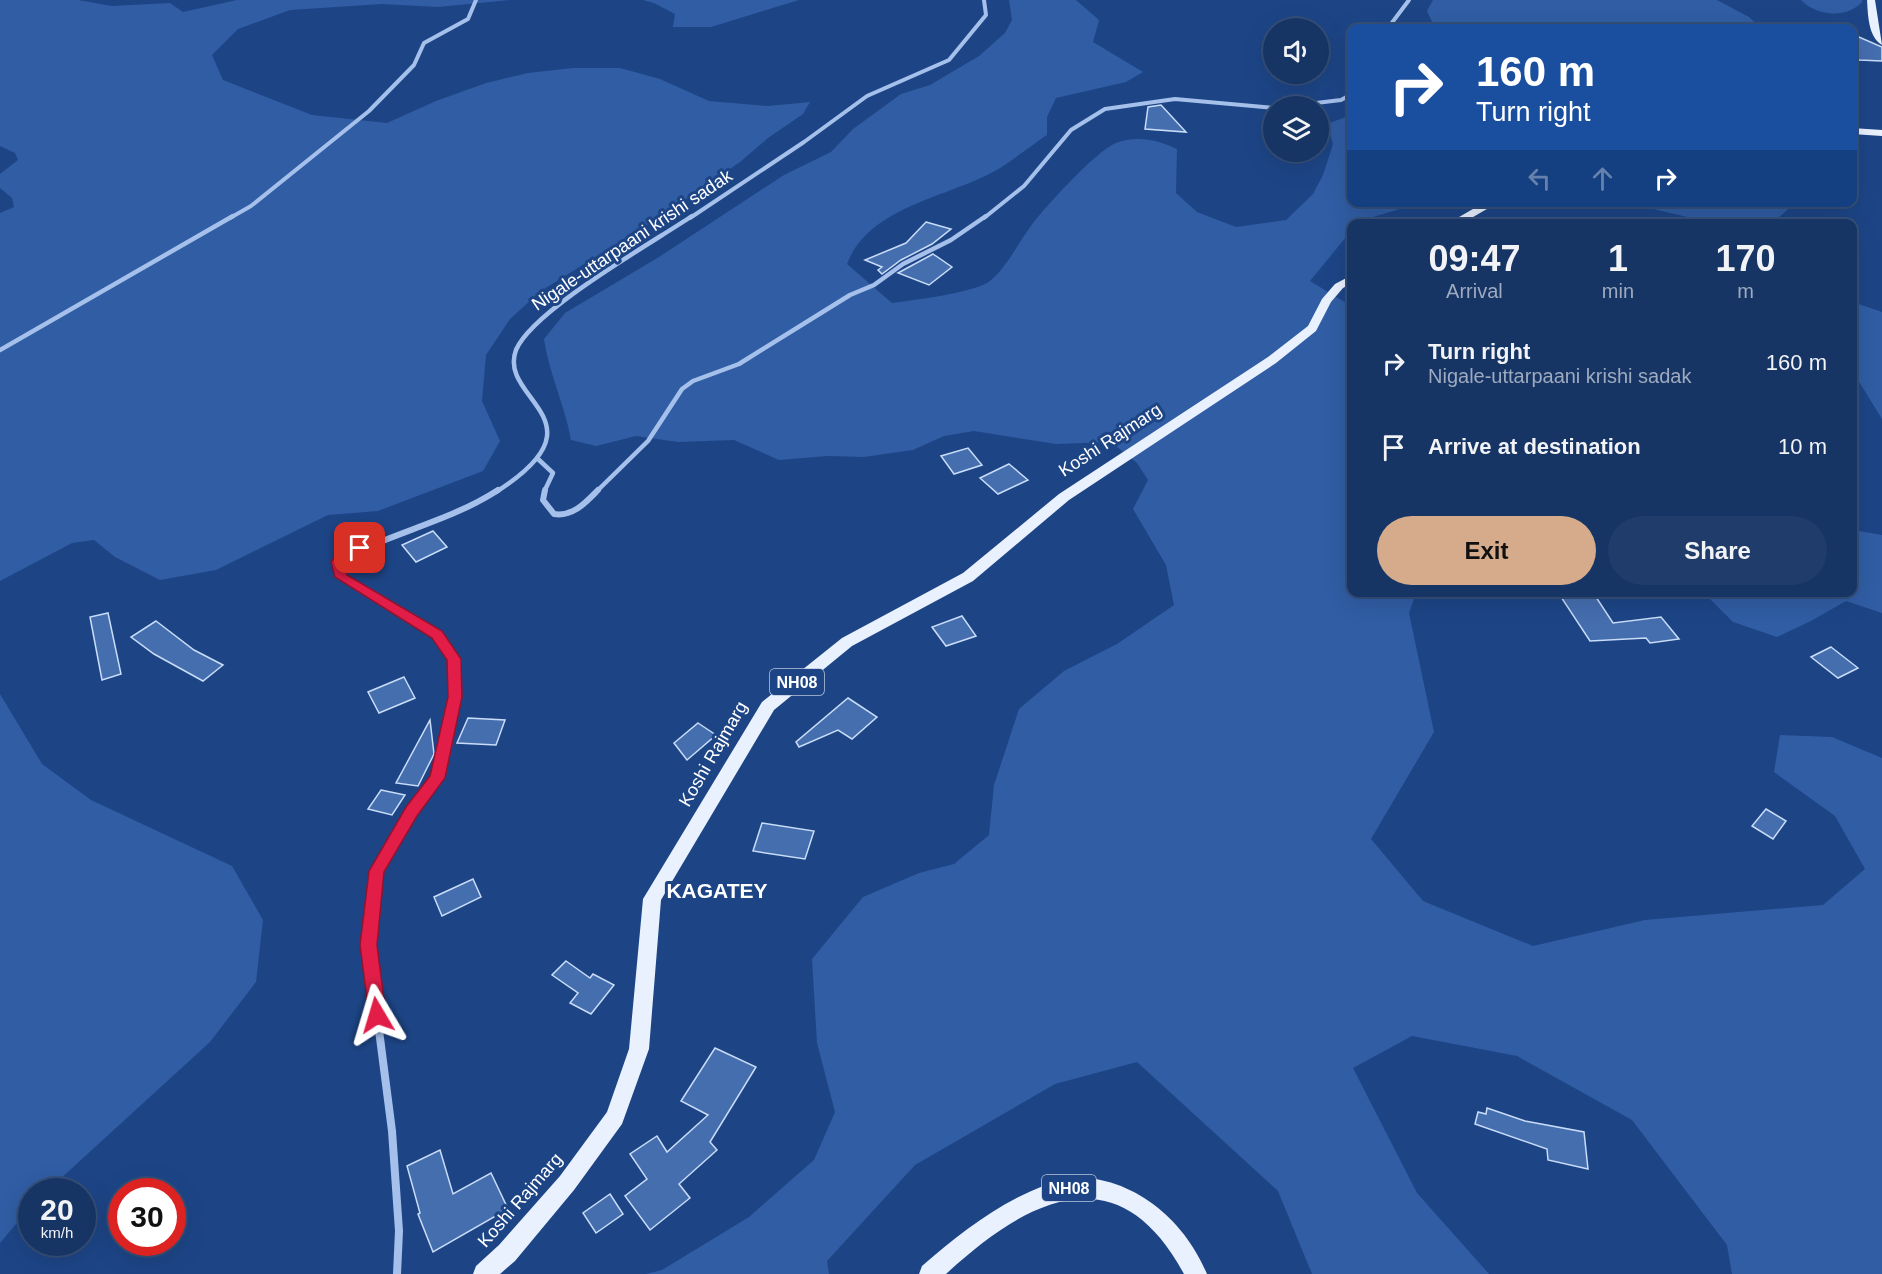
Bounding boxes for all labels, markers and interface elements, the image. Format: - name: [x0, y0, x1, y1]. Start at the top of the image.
- map controls: [1263, 18, 1329, 162]
- button: sound: [1263, 18, 1329, 84]
- icon: right: [1377, 48, 1455, 126]
- text: 160 m: [1476, 48, 1595, 95]
- button: layers: [1263, 96, 1329, 162]
- text: Turn right: [1476, 97, 1591, 127]
- icon: left: [1523, 162, 1556, 195]
- icon: ahead: [1586, 162, 1619, 195]
- icon: right: [1649, 162, 1682, 195]
- street label: Nigale-uttarpaani krishi sadak: [528, 165, 737, 315]
- text: 09:47: [1428, 238, 1520, 279]
- text: 1: [1608, 238, 1628, 279]
- text: 170: [1715, 238, 1776, 279]
- text: Arrival: [1446, 280, 1503, 302]
- text: min: [1602, 280, 1634, 302]
- text: m: [1737, 280, 1754, 302]
- text: Turn right: [1428, 339, 1530, 364]
- icon: right: [1377, 347, 1410, 380]
- text: 160 m: [1766, 350, 1827, 375]
- text: Nigale-uttarpaani krishi sadak: [1428, 365, 1691, 387]
- street label: Koshi Rajmarg: [1055, 399, 1165, 481]
- icon: arrive: [1377, 431, 1410, 464]
- text: Arrive at destination: [1428, 434, 1641, 459]
- text: 10 m: [1778, 434, 1827, 459]
- button: Exit: [1377, 516, 1596, 585]
- button: Share: [1608, 516, 1827, 585]
- pin: [334, 522, 385, 573]
- icon: arrive: [343, 531, 376, 564]
- road number: NH08: [770, 669, 824, 695]
- street label: Koshi Rajmarg: [675, 698, 751, 810]
- district label: KAGATEY: [666, 879, 768, 902]
- position arrow: [345, 983, 409, 1047]
- street label: Koshi Rajmarg: [474, 1149, 566, 1251]
- road number: NH08: [1042, 1175, 1096, 1201]
- speed limit sign: 30: [108, 1178, 186, 1256]
- text: 20: [40, 1193, 74, 1226]
- text: km/h: [41, 1224, 73, 1241]

